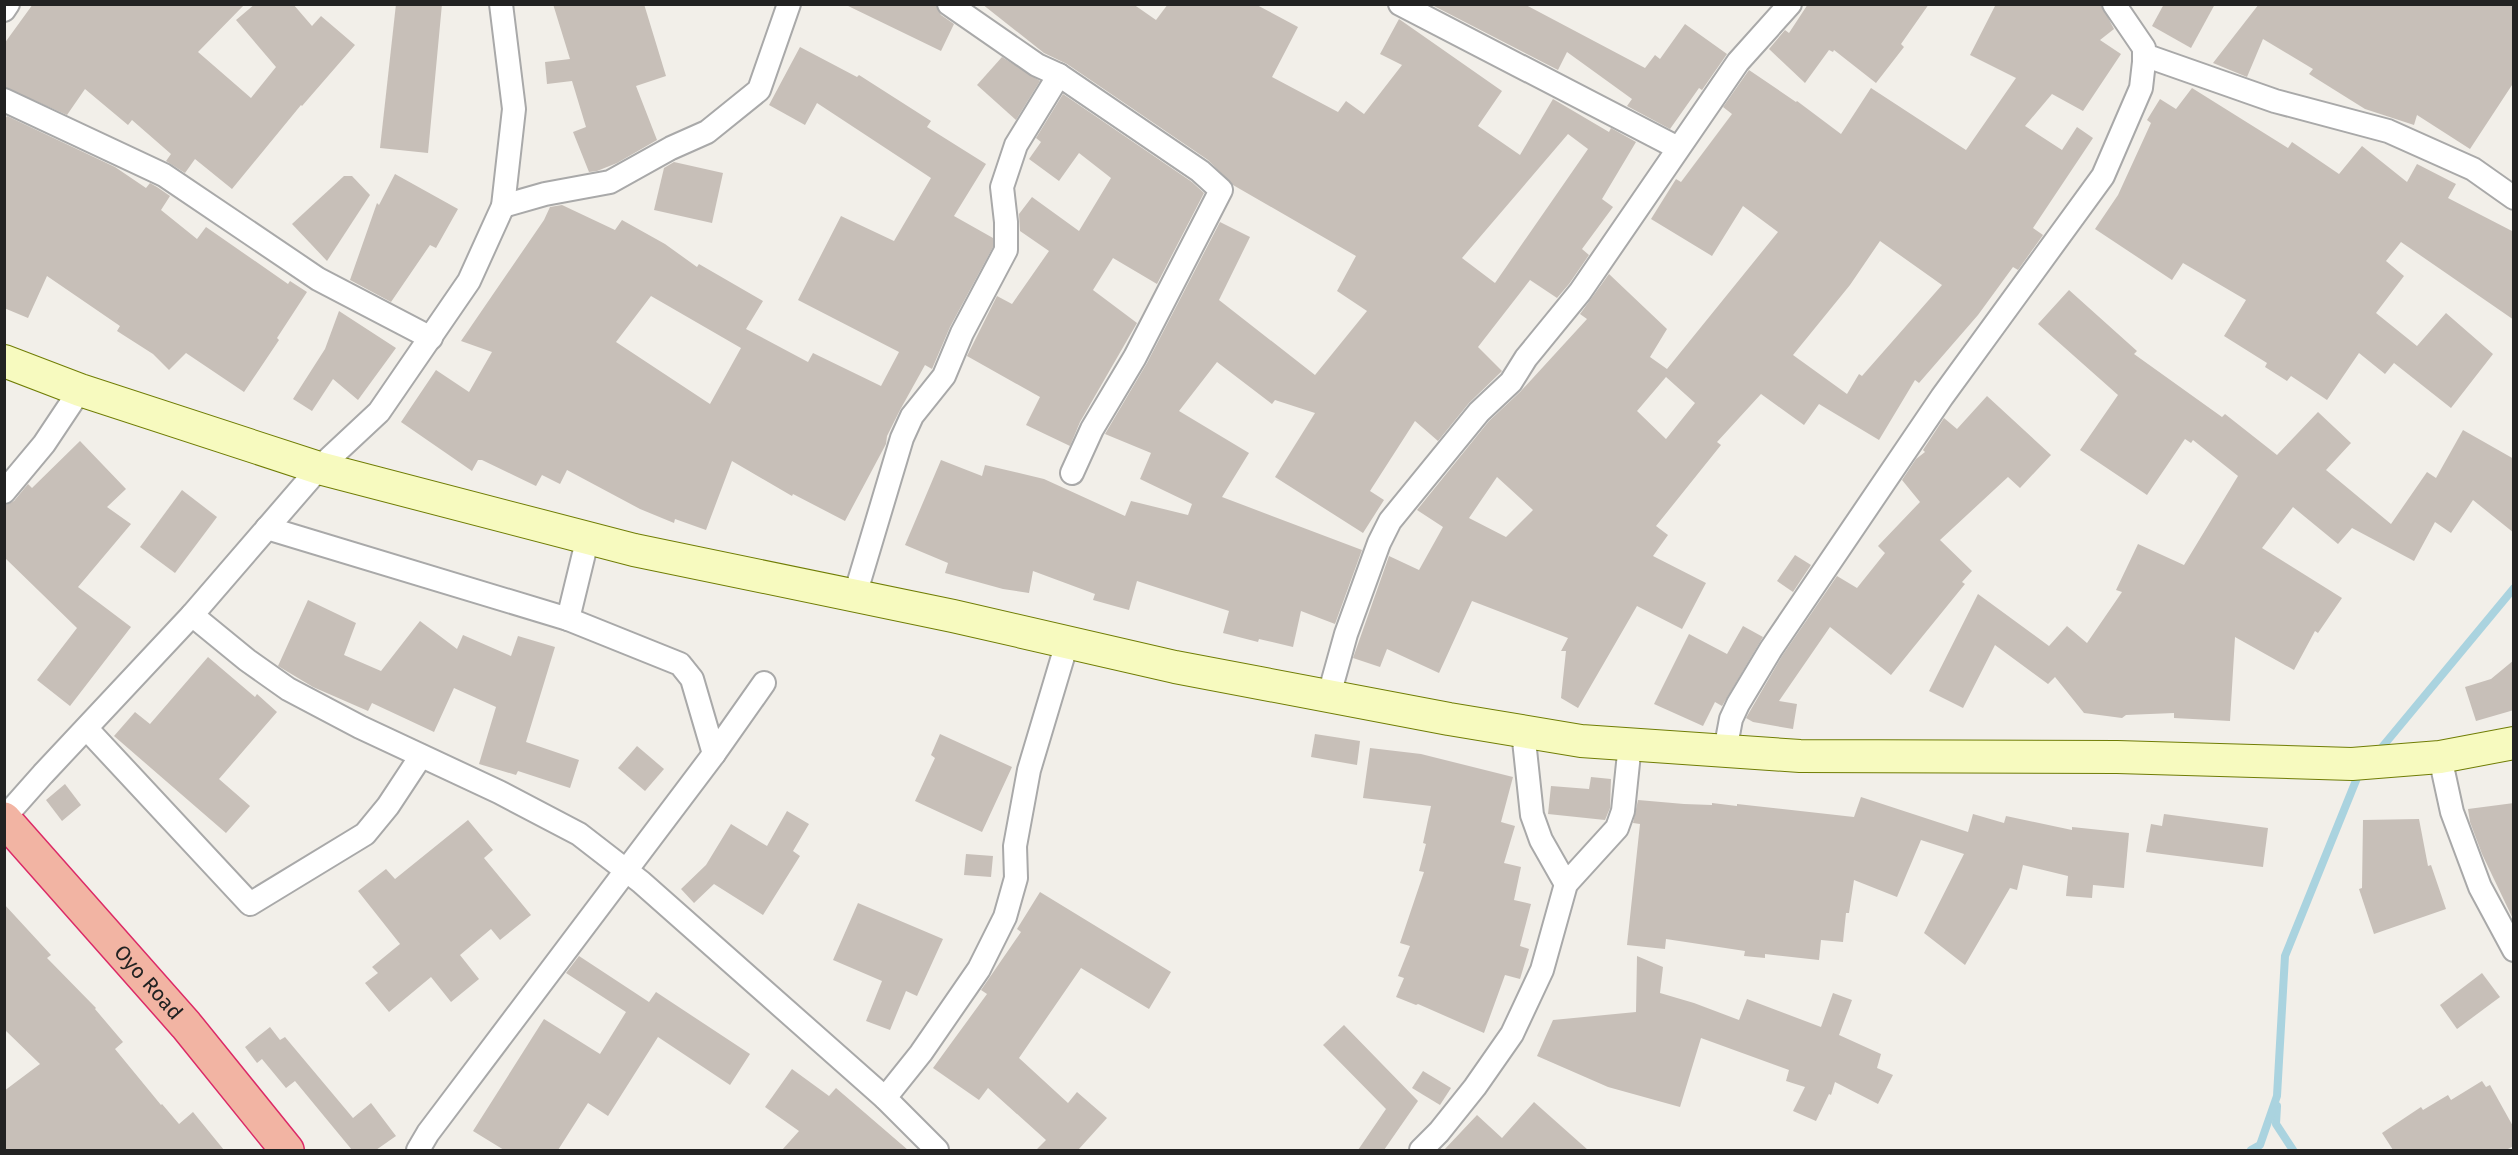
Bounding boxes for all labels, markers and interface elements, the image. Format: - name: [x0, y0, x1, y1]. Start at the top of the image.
- street label: Oyo Road: [108, 940, 188, 1025]

